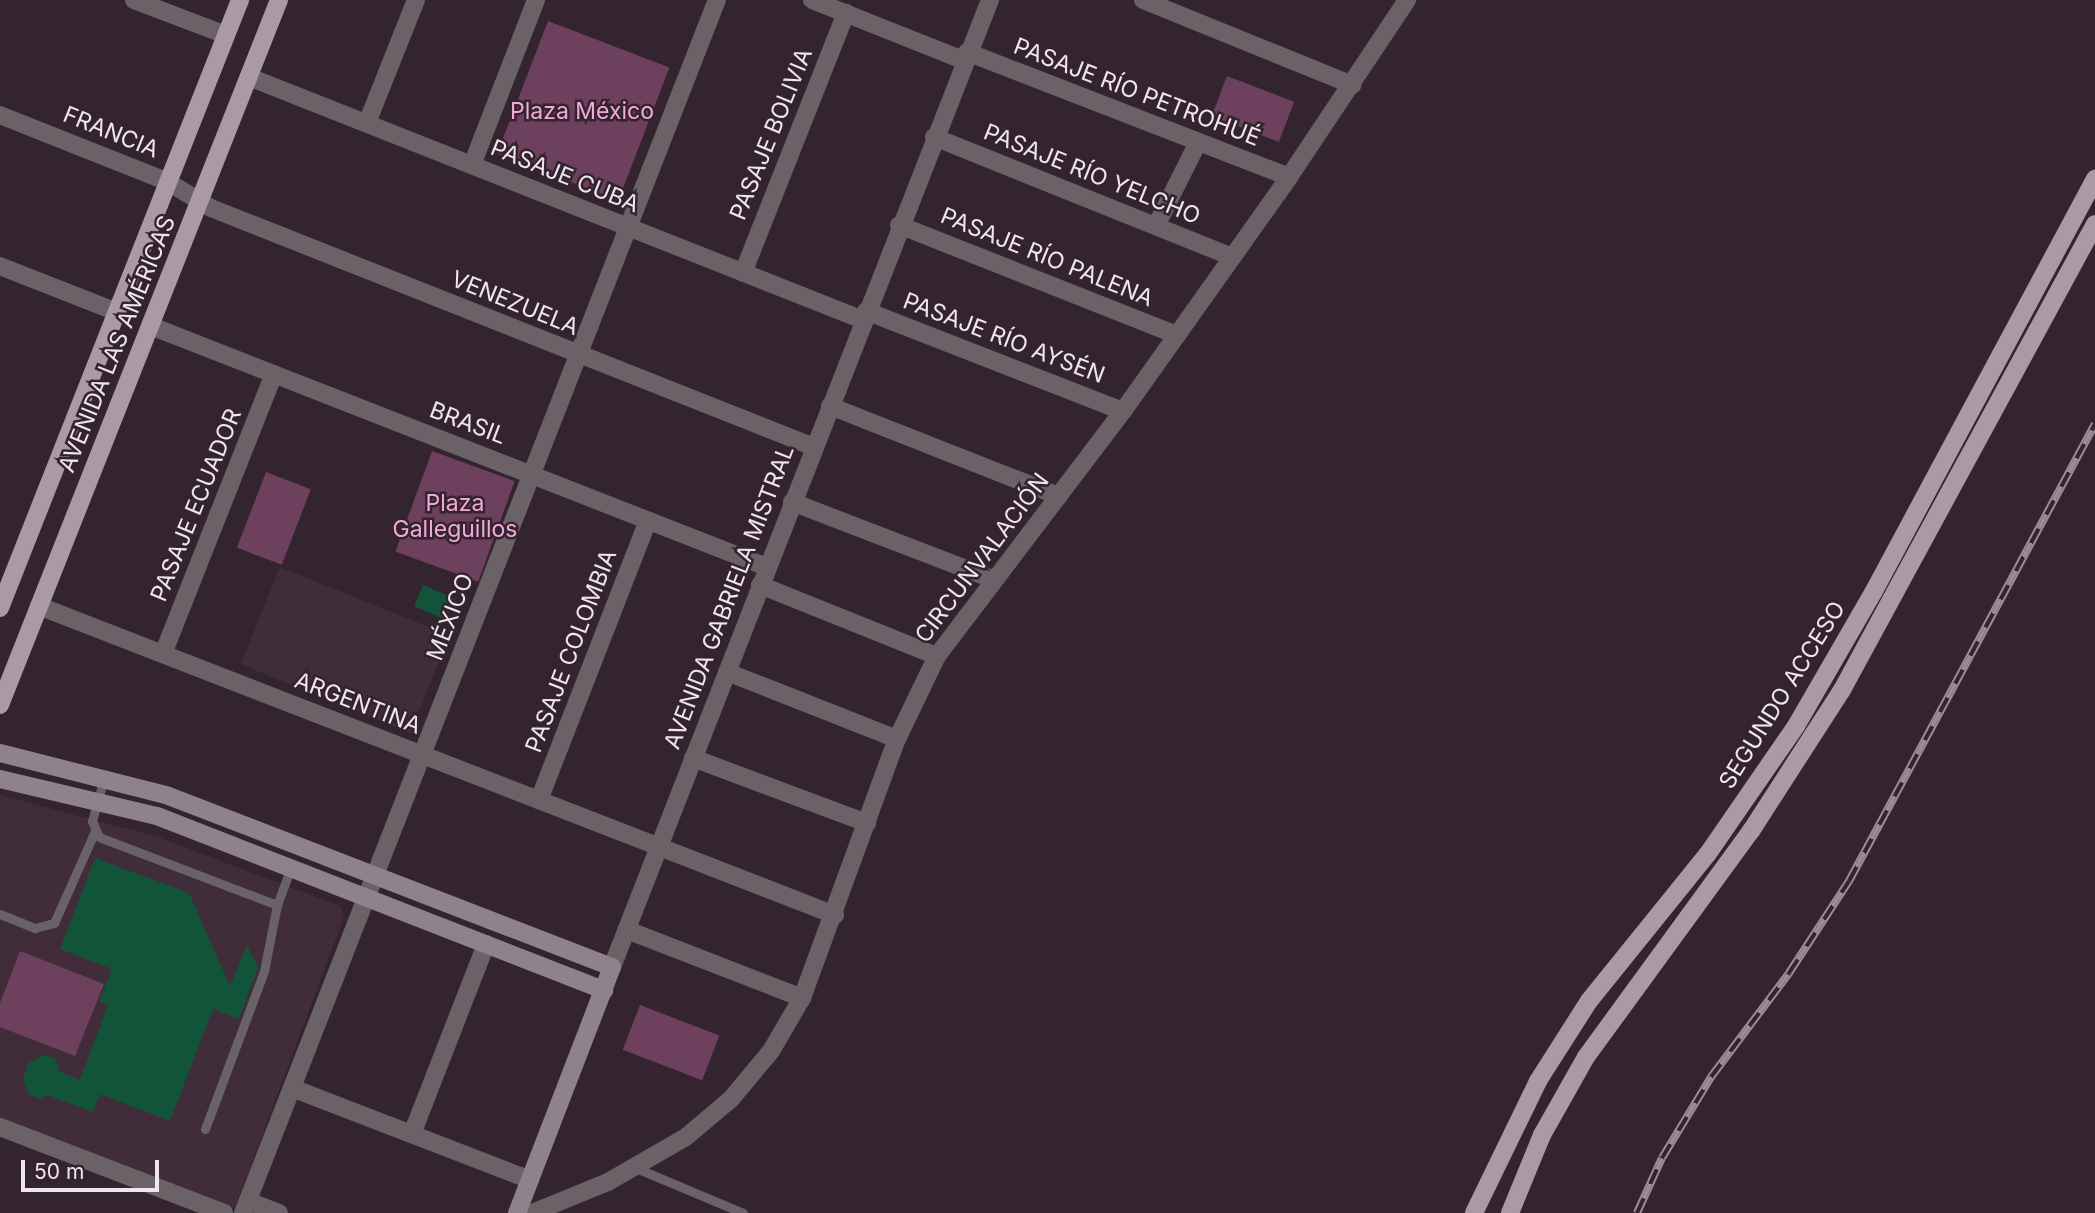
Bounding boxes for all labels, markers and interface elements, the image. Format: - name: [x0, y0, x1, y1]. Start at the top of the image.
- street label: PASAJE RÍO PETROHUÉ: [1010, 32, 1264, 152]
- street label: PASAJE BOLIVIA: [724, 44, 818, 224]
- park label: Plaza México: [510, 97, 654, 125]
- street label: FRANCIA: [59, 100, 163, 164]
- street label: PASAJE RÍO YELCHO: [980, 118, 1204, 230]
- street label: PASAJE CUBA: [487, 134, 643, 218]
- street label: PASAJE RÍO PALENA: [937, 202, 1157, 312]
- street label: AVENIDA LAS AMÉRICAS: [53, 212, 181, 476]
- street label: VENEZUELA: [447, 265, 583, 341]
- street label: PASAJE RÍO AYSÉN: [899, 287, 1109, 389]
- street label: BRASIL: [426, 396, 510, 450]
- street label: PASAJE ECUADOR: [145, 405, 247, 605]
- street label: AVENIDA GABRIELA MISTRAL: [658, 441, 800, 753]
- street label: CIRCUNVALACIÓN: [909, 468, 1055, 648]
- park label: Plaza Galleguillos: [393, 489, 517, 543]
- street label: PASAJE COLOMBIA: [520, 546, 622, 756]
- street label: MÉXICO: [421, 570, 479, 664]
- street label: SEGUNDO ACCESO: [1713, 596, 1851, 794]
- street label: ARGENTINA: [291, 666, 425, 740]
- scale bar: [24, 1146, 163, 1190]
- text: 50 m: [34, 1159, 84, 1184]

